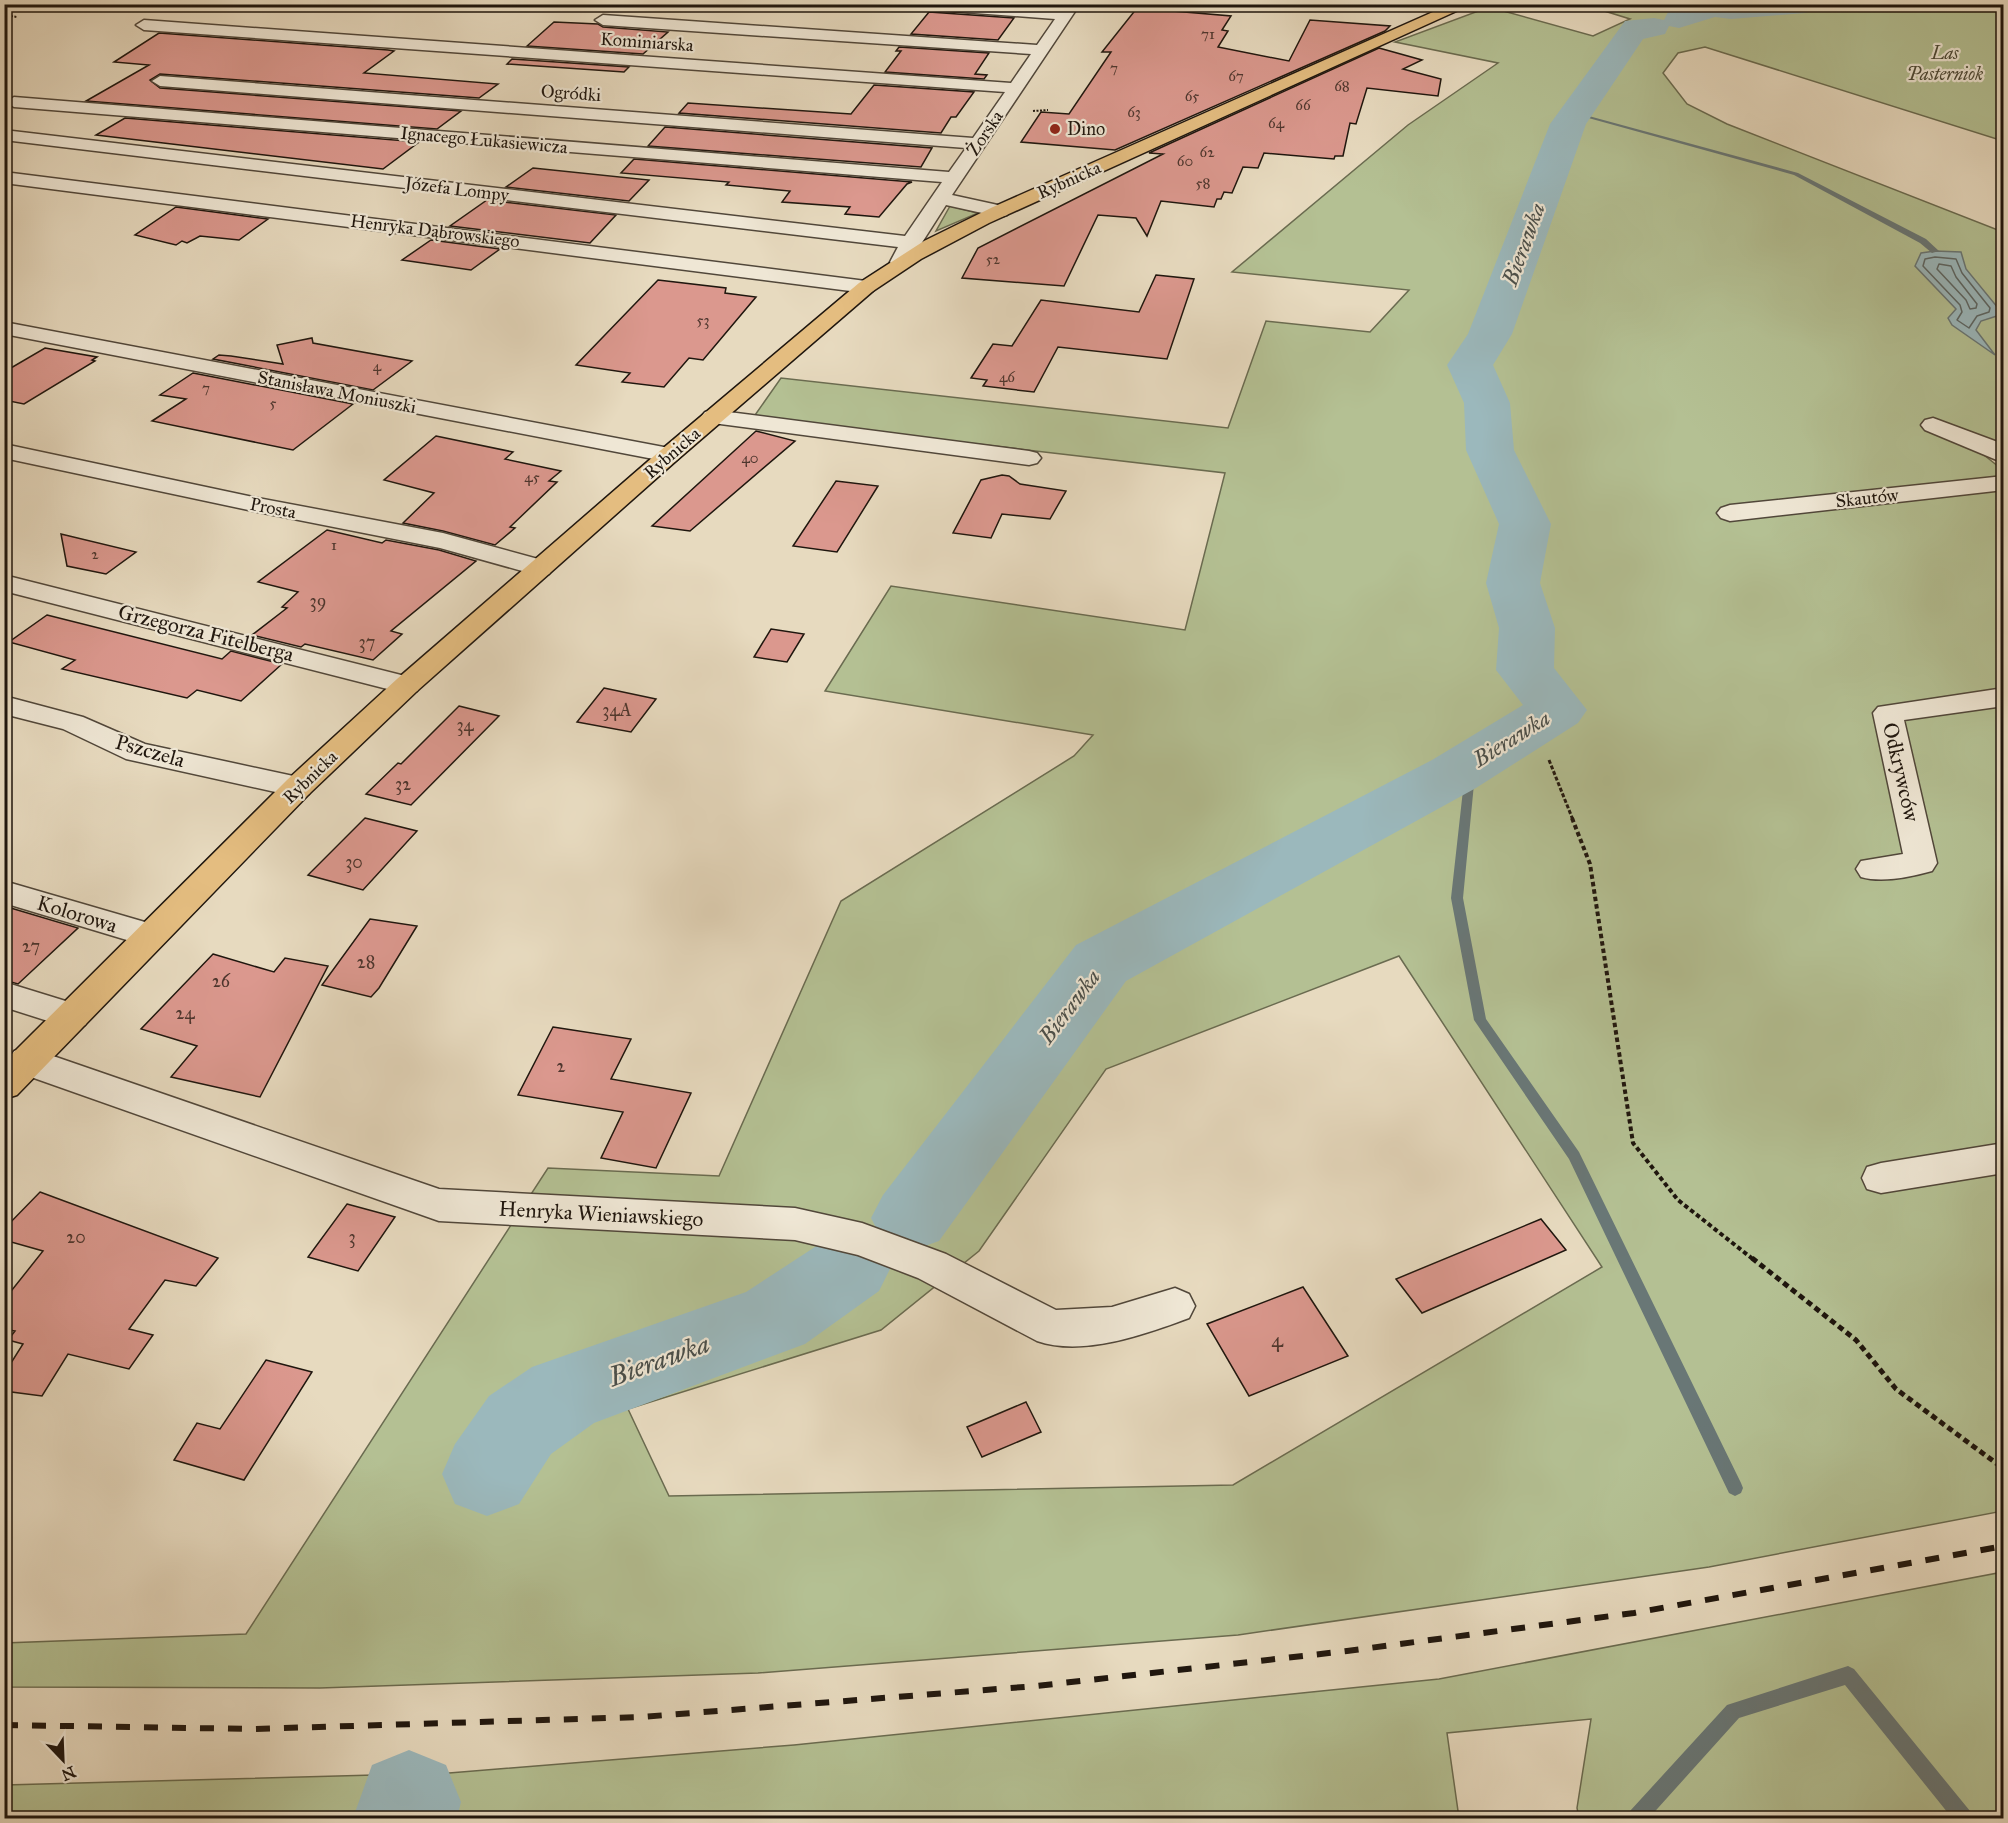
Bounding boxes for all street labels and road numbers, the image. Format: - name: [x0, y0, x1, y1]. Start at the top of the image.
- street label: Kominiarska: [600, 28, 695, 56]
- street label: Ogródki: [540, 80, 602, 107]
- street label: Żorska: [961, 105, 1008, 160]
- street label: Ignacego Łukasiewicza: [399, 122, 569, 159]
- street label: Rybnicka: [1034, 156, 1105, 204]
- street label: Józefa Lompy: [402, 171, 511, 207]
- street label: Henryka Dąbrowskiego: [349, 210, 521, 253]
- street label: Stanisława Moniuszki: [256, 366, 418, 418]
- street label: Rybnicka: [639, 422, 705, 483]
- street label: Skautów: [1834, 484, 1900, 512]
- street label: Prosta: [248, 493, 298, 523]
- street label: Grzegorza Fitelberga: [116, 599, 297, 667]
- street label: Odkrywców: [1877, 720, 1925, 824]
- street label: Pszczela: [112, 729, 188, 773]
- street label: Rybnicka: [278, 745, 342, 808]
- street label: Kolorowa: [34, 890, 120, 939]
- street label: Henryka Wieniawskiego: [498, 1196, 704, 1232]

